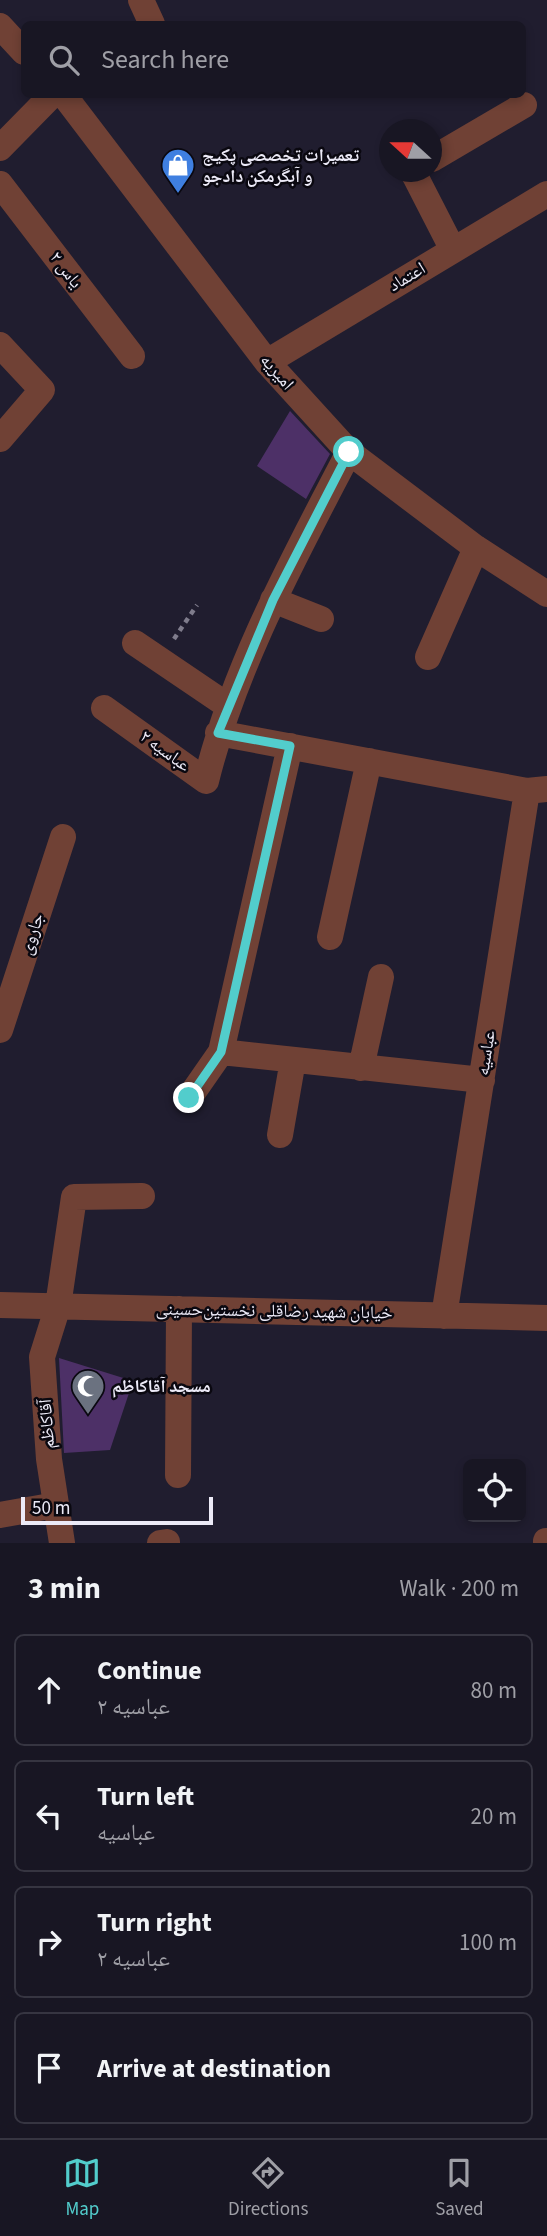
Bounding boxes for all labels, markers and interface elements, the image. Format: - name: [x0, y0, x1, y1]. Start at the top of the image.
- search box: [21, 21, 526, 98]
- icon: search: [45, 41, 83, 79]
- text: Search here: [101, 41, 229, 78]
- north arrow: [379, 119, 442, 182]
- place label: تعمیرات تخصصی پکیج و آبگرمکن دادجو: [202, 143, 359, 189]
- shop icon: تعمیرات تخصصی پکیج و آبگرمکن دادجو: [159, 146, 197, 195]
- street label: یاس ۲: [44, 246, 88, 294]
- street label: اعتماد: [384, 256, 430, 298]
- street label: امیریه: [254, 348, 300, 396]
- route start: [333, 436, 364, 467]
- street label: عباسیه ۲: [135, 724, 195, 778]
- street label: جاروی: [14, 910, 50, 958]
- street label: عباسیه: [470, 1029, 502, 1077]
- route end: [173, 1082, 204, 1113]
- street label: خیابان شهید رضاقلی نخستین‌حسینی: [155, 1296, 393, 1326]
- mosque icon: مسجد آقاکاظم: [69, 1367, 107, 1416]
- place label: مسجد آقاکاظم: [112, 1374, 211, 1399]
- street label: آقاکاظم: [33, 1398, 61, 1450]
- map controls: [463, 1459, 526, 1522]
- button: locate: [463, 1459, 526, 1522]
- scale bar: [21, 1494, 214, 1526]
- text: 50 m: [32, 1495, 70, 1522]
- text: 3 min: [28, 1567, 101, 1610]
- text: Walk · 200 m: [400, 1572, 519, 1605]
- text: Continue: [97, 1652, 202, 1689]
- icon: ahead: [30, 1671, 68, 1709]
- text: 80 m: [470, 1674, 517, 1707]
- text: عباسیه ۲: [97, 1690, 170, 1723]
- text: Turn left: [97, 1778, 194, 1815]
- icon: left: [30, 1797, 68, 1835]
- text: 20 m: [470, 1800, 517, 1833]
- text: عباسیه: [97, 1816, 155, 1849]
- text: Turn right: [97, 1904, 212, 1941]
- icon: right: [30, 1923, 68, 1961]
- text: 100 m: [459, 1926, 517, 1959]
- text: عباسیه ۲: [97, 1942, 170, 1975]
- icon: arrive: [30, 2049, 68, 2087]
- text: Arrive at destination: [97, 2050, 331, 2087]
- tab: Map: [63, 2154, 101, 2223]
- tab: Directions: [228, 2154, 308, 2223]
- tab: Saved: [435, 2154, 484, 2223]

